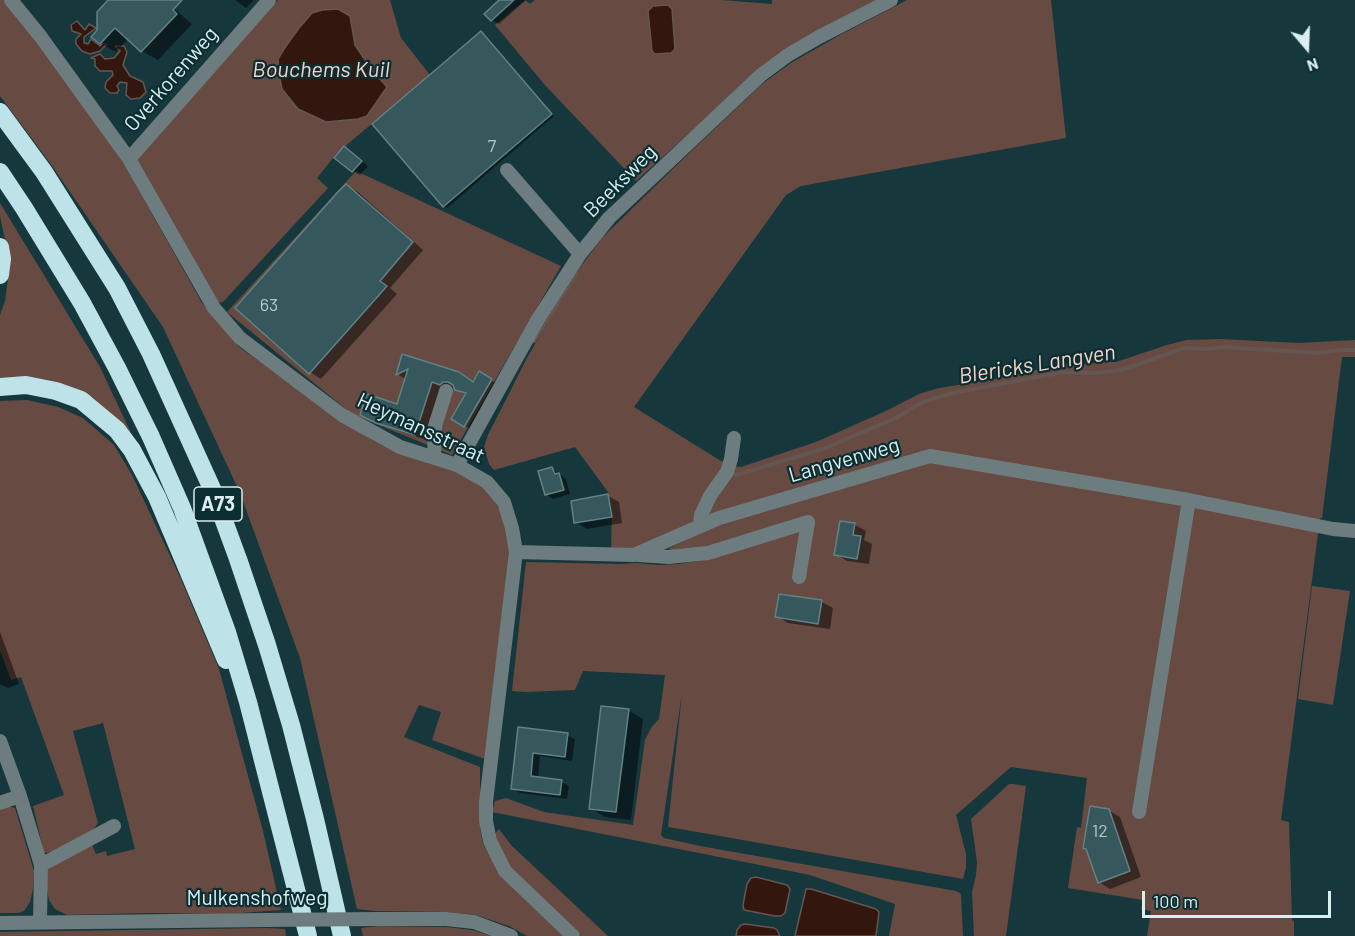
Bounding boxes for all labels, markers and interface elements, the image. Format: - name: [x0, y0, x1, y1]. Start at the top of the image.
- north arrow: [1277, 18, 1337, 78]
- street label: Overkorenweg: [119, 22, 223, 136]
- text: N: [1305, 55, 1321, 76]
- water label: Bouchems Kuil: [252, 57, 390, 83]
- house number: 7: [488, 135, 496, 157]
- street label: Beeksweg: [578, 139, 662, 223]
- house number: 63: [260, 294, 278, 316]
- water label: Blericks Langven: [957, 339, 1117, 389]
- street label: Heymansstraat: [353, 387, 489, 469]
- street label: Langvenweg: [786, 432, 902, 488]
- road number: A73: [194, 487, 242, 521]
- house number: 12: [1092, 820, 1108, 842]
- scale bar: [1145, 879, 1334, 917]
- street label: Mulkenshofweg: [186, 885, 328, 911]
- text: 100 m: [1153, 890, 1198, 912]

